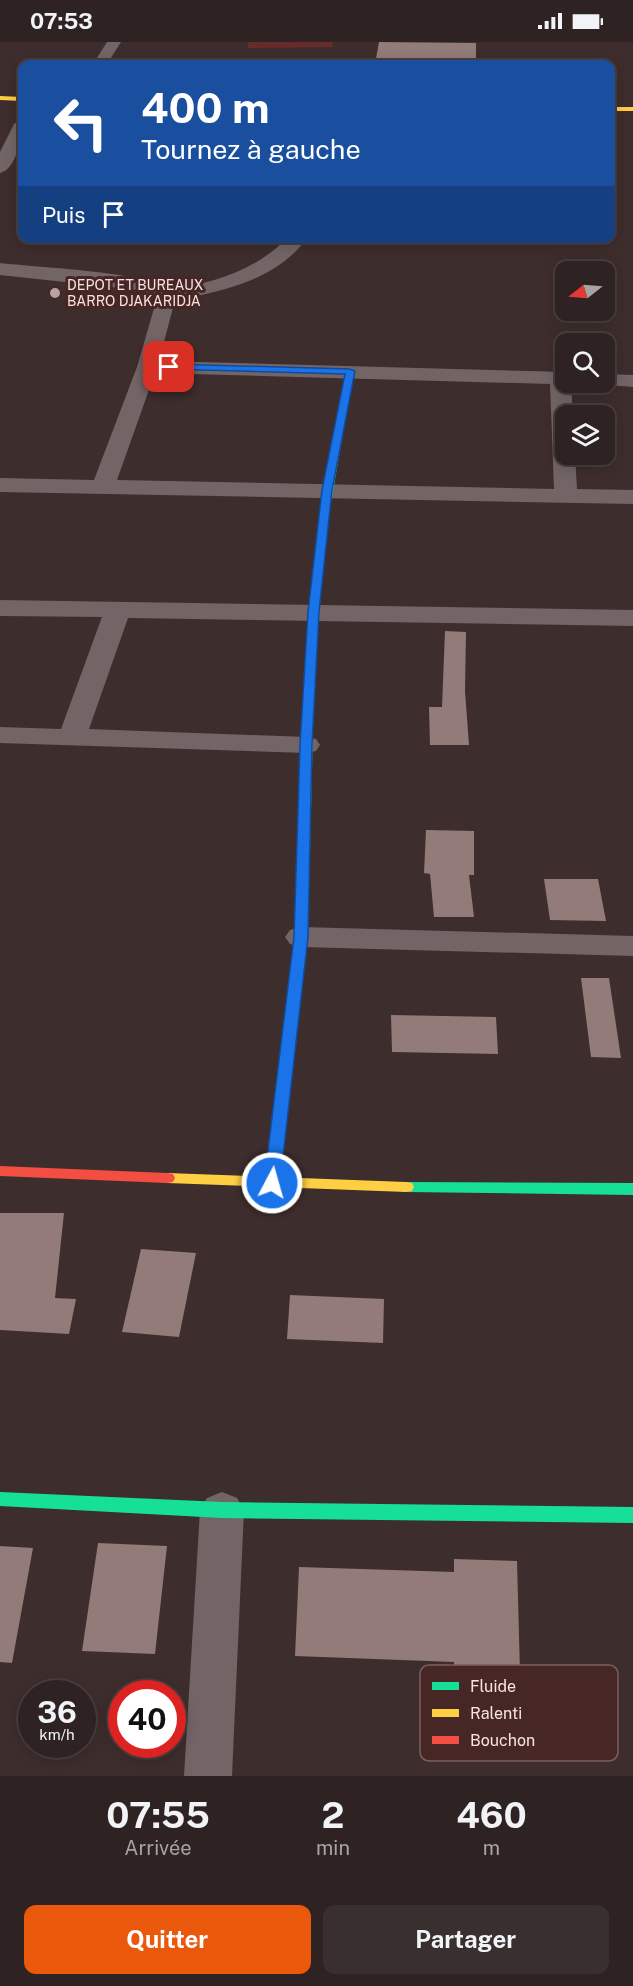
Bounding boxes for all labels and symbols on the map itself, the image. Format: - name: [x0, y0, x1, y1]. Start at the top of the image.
- north arrow: [555, 261, 615, 321]
- place label: DEPOT ET BUREAUX BARRO DJAKARIDJA: [67, 277, 204, 309]
- marker: DEPOT ET BUREAUX BARRO DJAKARIDJA: [48, 286, 62, 300]
- pin: [143, 341, 194, 392]
- position arrow: [240, 1151, 304, 1215]
- legend: [420, 1665, 618, 1761]
- text: Fluide: [470, 1677, 516, 1696]
- speed limit sign: 40: [108, 1680, 186, 1758]
- text: Ralenti: [470, 1704, 522, 1723]
- text: Bouchon: [470, 1731, 535, 1750]

